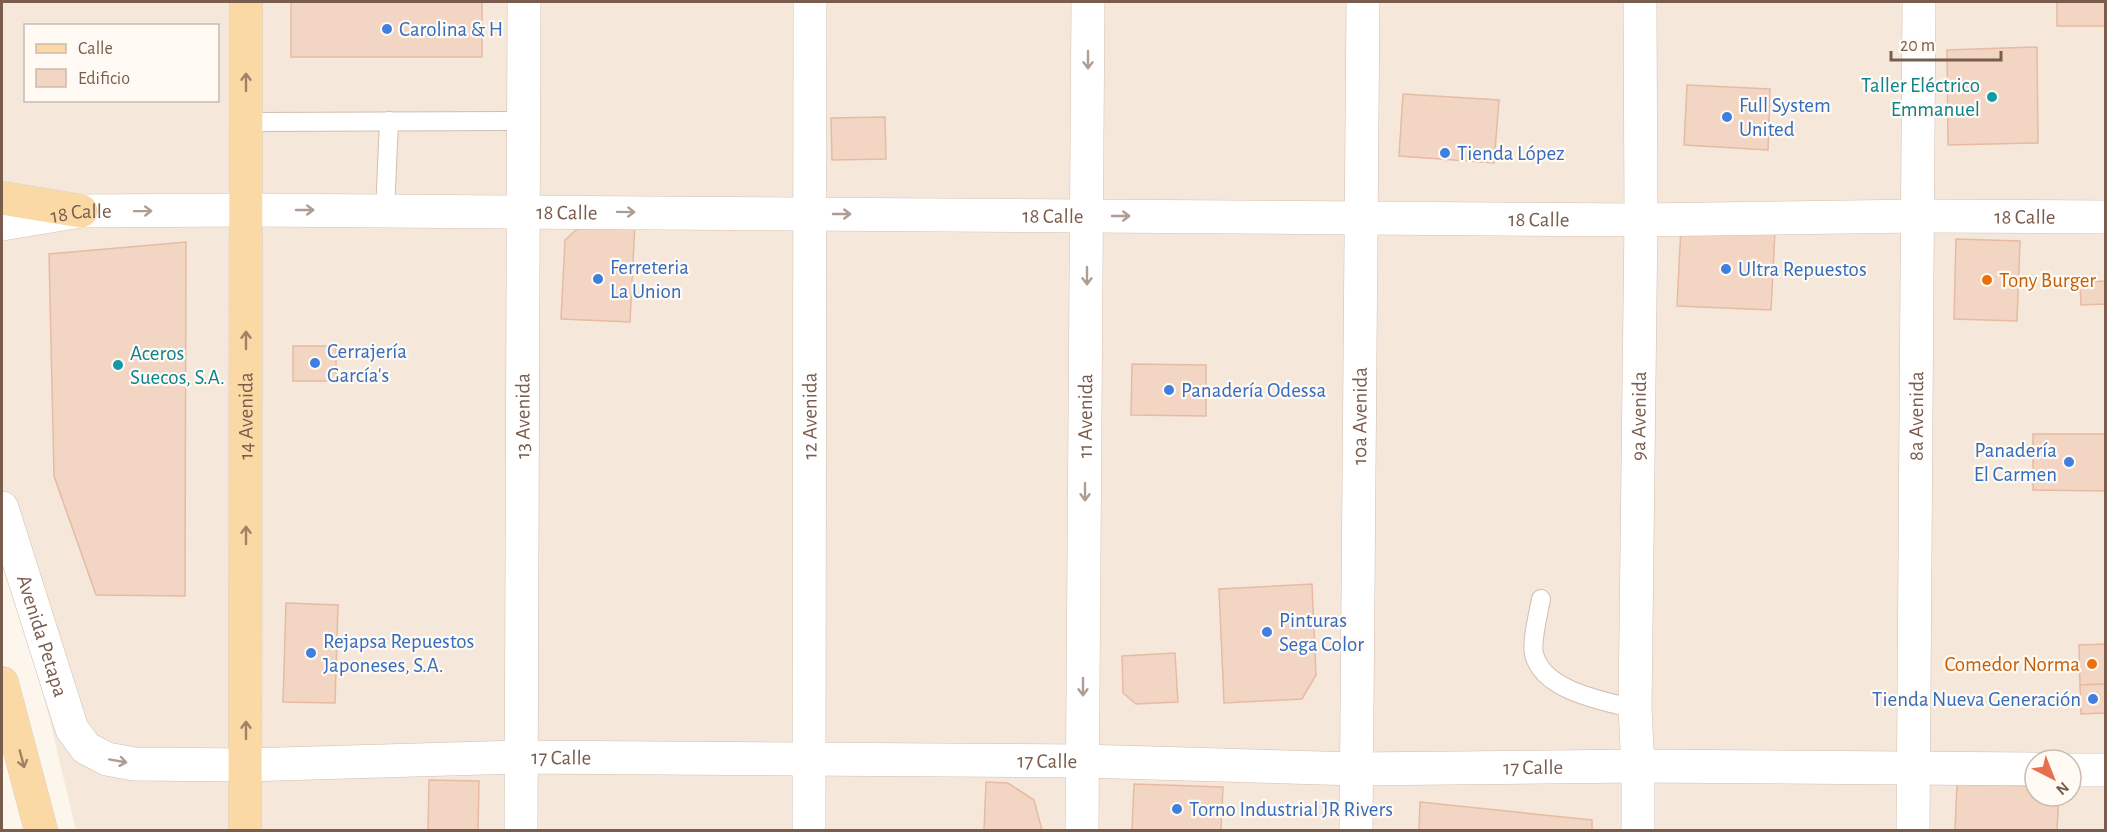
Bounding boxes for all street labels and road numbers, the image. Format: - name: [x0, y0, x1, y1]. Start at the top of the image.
- street label: 18 Calle: [49, 201, 112, 227]
- street label: 18 Calle: [536, 202, 598, 224]
- street label: 18 Calle: [1022, 206, 1084, 227]
- street label: 18 Calle: [1994, 206, 2056, 228]
- street label: 18 Calle: [1508, 209, 1570, 230]
- street label: 10a Avenida: [1349, 367, 1371, 465]
- street label: 9a Avenida: [1628, 371, 1650, 461]
- street label: 8a Avenida: [1906, 371, 1927, 461]
- street label: 14 Avenida: [235, 372, 257, 460]
- street label: 12 Avenida: [799, 372, 821, 459]
- street label: 13 Avenida: [512, 373, 534, 459]
- street label: 11 Avenida: [1075, 373, 1096, 458]
- street label: Avenida Petapa: [13, 572, 71, 700]
- street label: 17 Calle: [531, 747, 591, 768]
- street label: 17 Calle: [1017, 751, 1077, 772]
- street label: 17 Calle: [1503, 757, 1563, 778]

